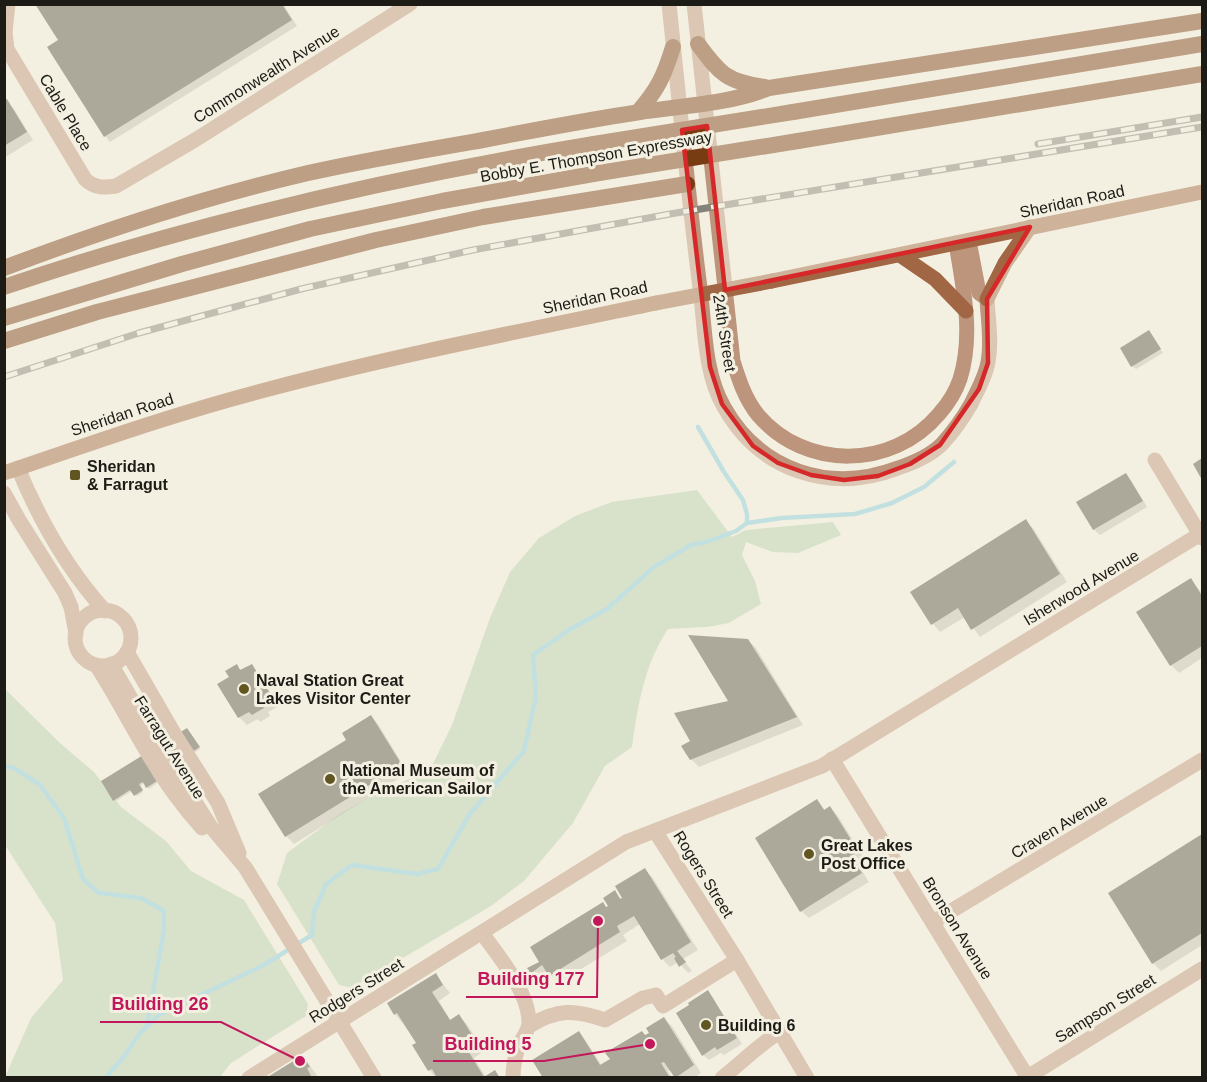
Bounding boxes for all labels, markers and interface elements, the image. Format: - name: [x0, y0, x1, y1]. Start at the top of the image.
- street label: Commonwealth Avenue: [190, 22, 342, 126]
- street label: Cable Place: [36, 71, 95, 154]
- street label: Bobby E. Thompson Expressway: [479, 128, 713, 185]
- street label: Sheridan Road: [1018, 182, 1126, 221]
- street label: Sheridan Road: [541, 278, 649, 317]
- street label: 24th Street: [710, 293, 739, 374]
- street label: Sheridan Road: [69, 390, 176, 439]
- place label: Sheridan & Farragut: [87, 458, 169, 493]
- marker: Sheridan & Farragut: [68, 468, 82, 482]
- street label: Isherwood Avenue: [1021, 546, 1142, 629]
- place label: Naval Station Great Lakes Visitor Center: [256, 672, 410, 707]
- marker: Naval Station Great Lakes Visitor Center: [237, 682, 251, 696]
- street label: Farragut Avenue: [131, 693, 208, 802]
- place label: National Museum of the American Sailor: [342, 762, 495, 797]
- marker: National Museum of the American Sailor: [323, 772, 337, 786]
- street label: Craven Avenue: [1008, 791, 1110, 862]
- street label: Rogers Street: [670, 828, 737, 921]
- place label: Great Lakes Post Office: [821, 837, 913, 872]
- marker: Great Lakes Post Office: [802, 847, 816, 861]
- street label: Bronson Avenue: [919, 874, 996, 983]
- street label: Rodgers Street: [306, 954, 407, 1026]
- callout: Building 177: [466, 961, 597, 997]
- text: Building 177: [477, 969, 585, 989]
- street label: Sampson Street: [1052, 971, 1159, 1046]
- callout: Building 26: [100, 986, 221, 1022]
- text: Building 26: [111, 994, 209, 1014]
- place label: Building 6: [718, 1017, 795, 1034]
- marker: Building 6: [699, 1018, 713, 1032]
- callout: Building 5: [433, 1025, 544, 1061]
- text: Building 5: [445, 1034, 532, 1054]

